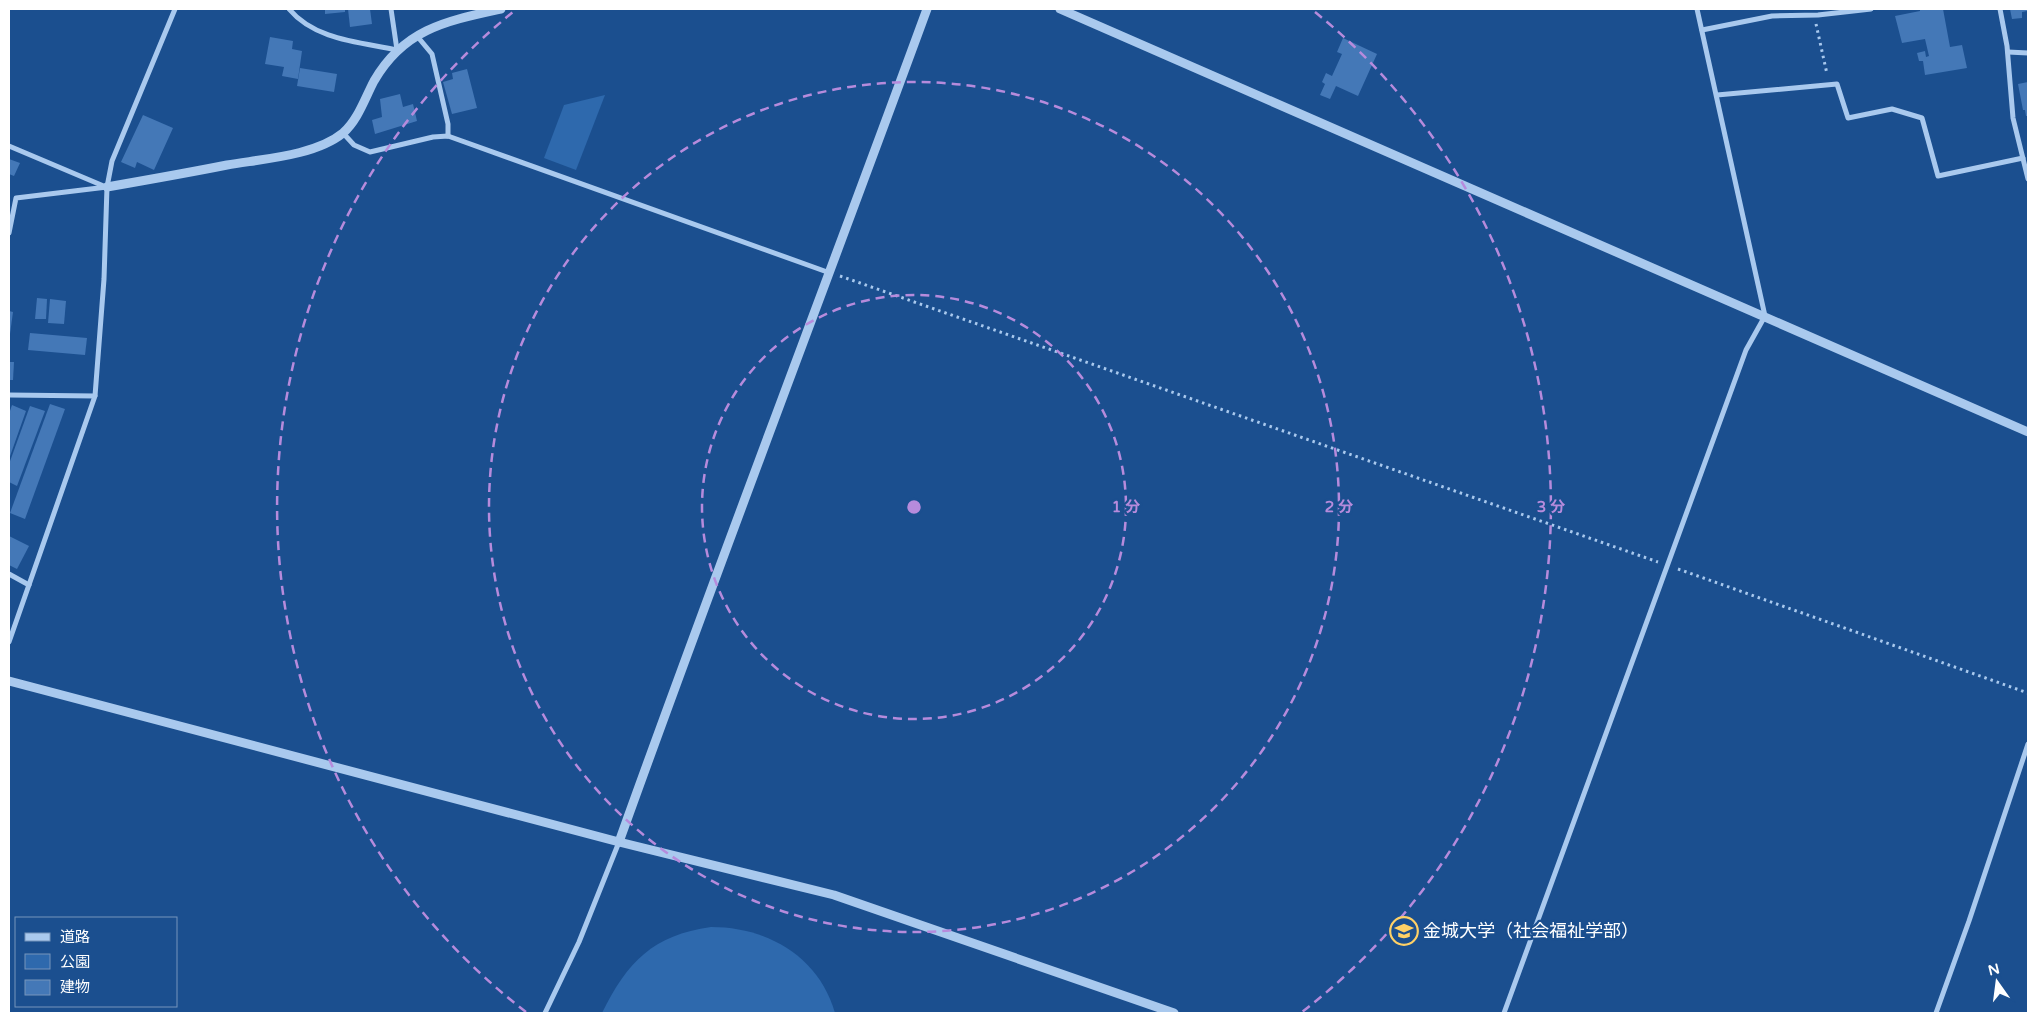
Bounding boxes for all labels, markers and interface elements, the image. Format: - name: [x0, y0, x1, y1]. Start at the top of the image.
- centre of rings: [905, 498, 923, 516]
- text: 1 分: [1112, 498, 1140, 516]
- text: 2 分: [1325, 498, 1353, 516]
- text: 3 分: [1537, 498, 1565, 516]
- school or university icon: 金城大学（社会福祉学部）: [1389, 916, 1419, 946]
- legend: [15, 917, 178, 1007]
- place label: 金城大学（社会福祉学部）: [1423, 920, 1639, 942]
- text: 道路: [60, 928, 90, 946]
- text: 公園: [60, 953, 90, 971]
- north arrow: [1972, 957, 2022, 1007]
- text: N: [1986, 960, 2001, 979]
- text: 建物: [60, 978, 90, 996]

